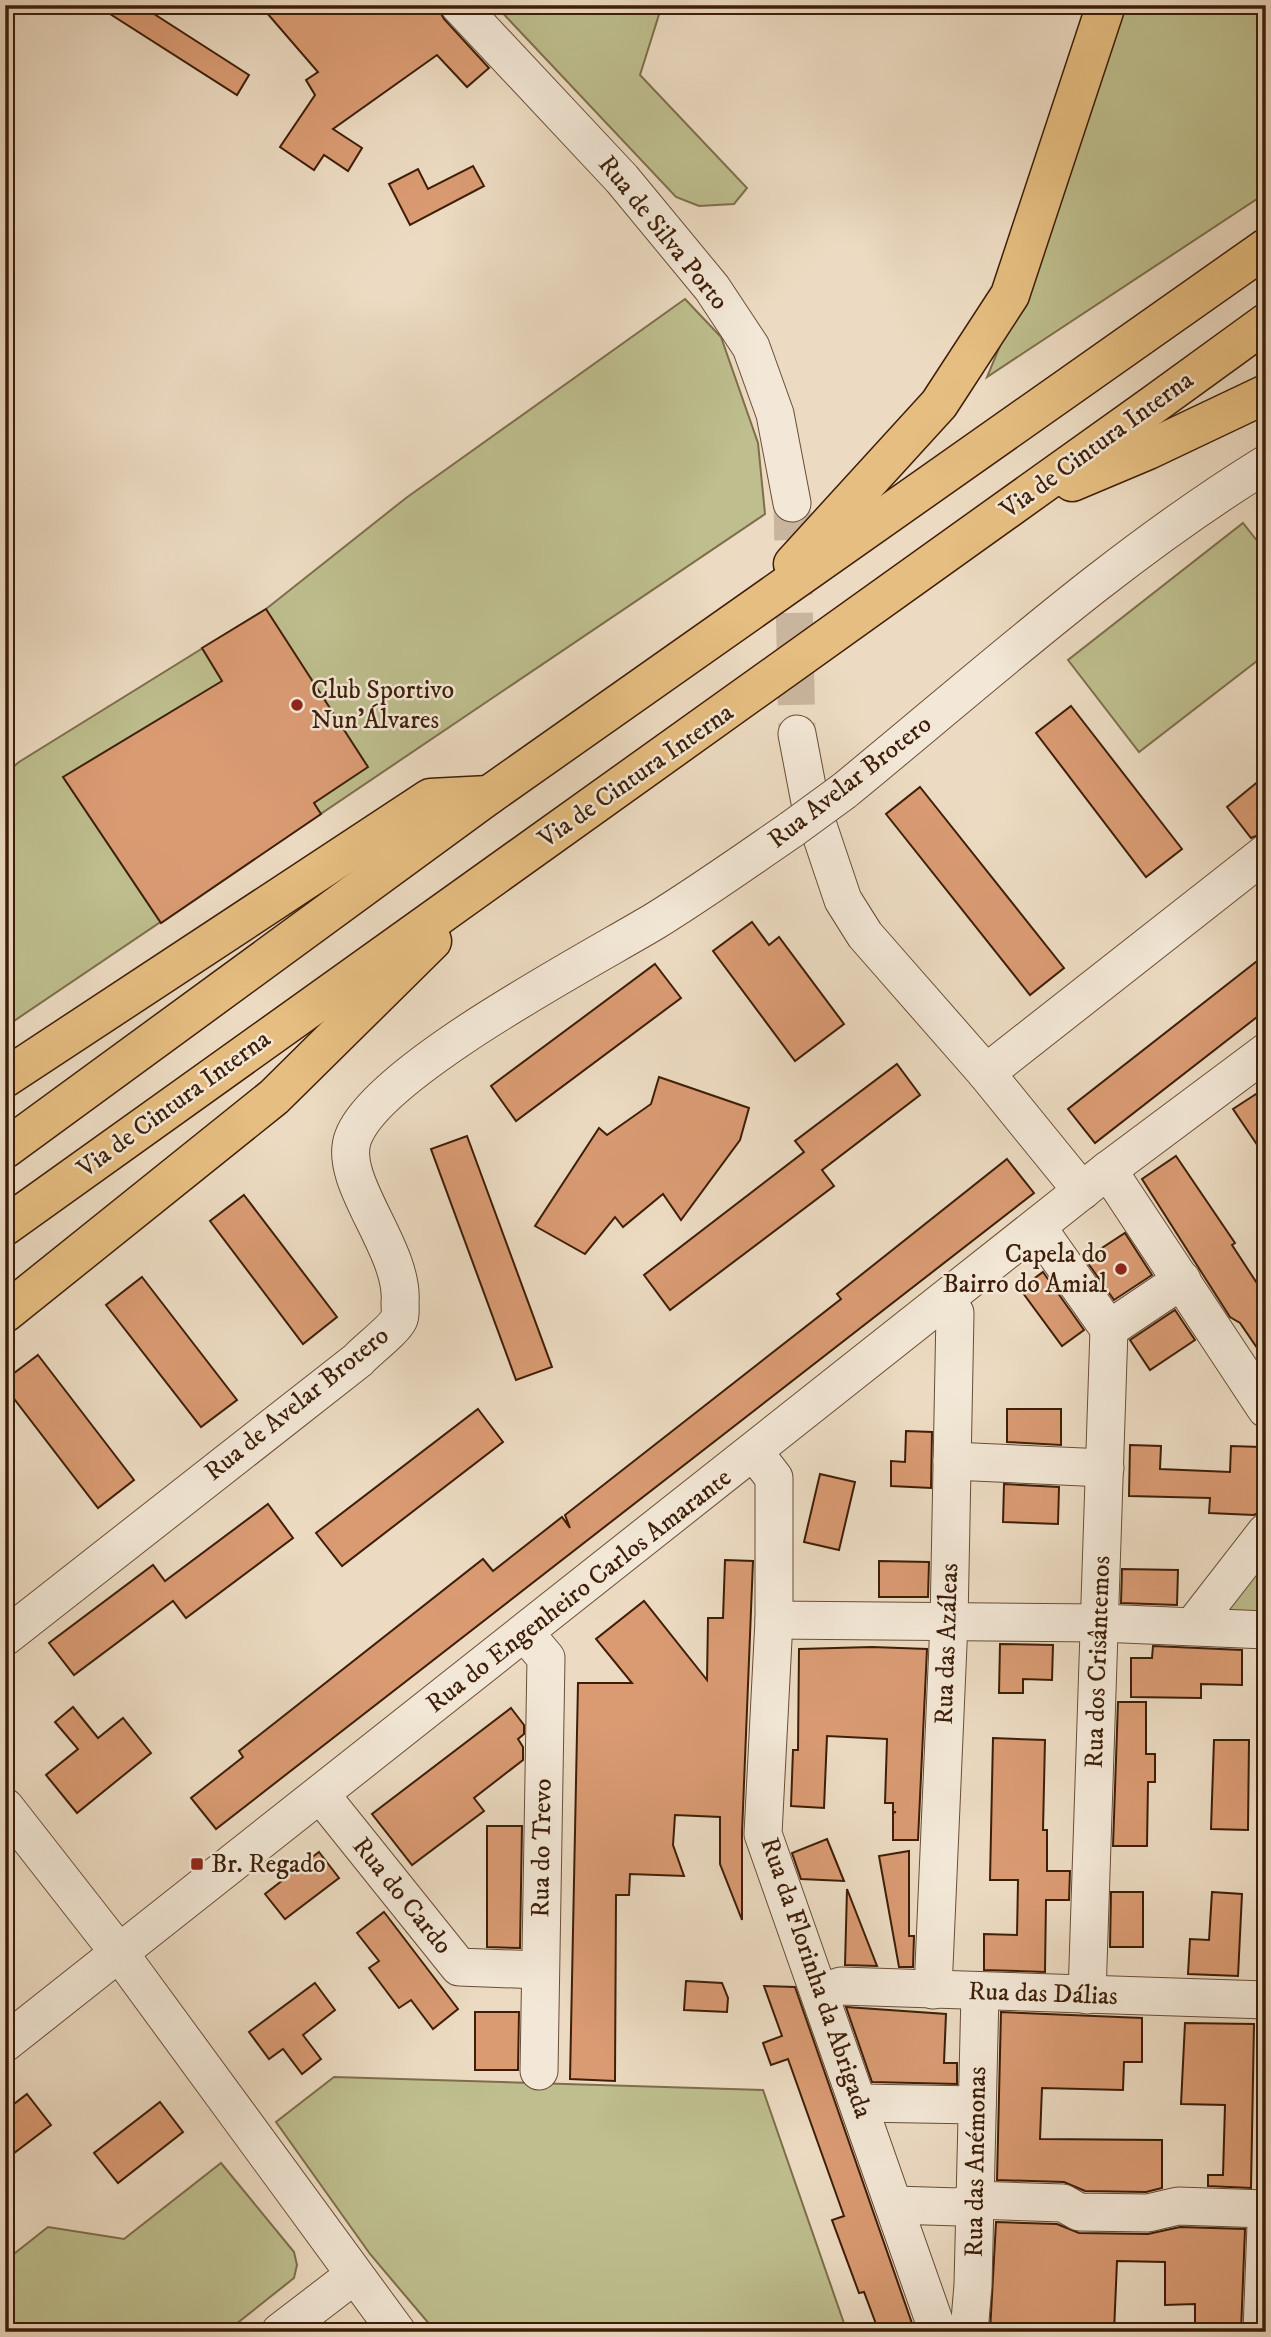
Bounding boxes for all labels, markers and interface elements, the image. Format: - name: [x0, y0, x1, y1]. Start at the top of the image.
- street label: Rua de Silva Porto: [591, 149, 735, 317]
- street label: Via de Cintura Interna: [993, 364, 1200, 527]
- place label: Club Sportivo Nun'Álvares: [311, 674, 454, 737]
- street label: Via de Cintura Interna: [531, 696, 740, 856]
- marker: Club Sportivo Nun'Álvares: [289, 697, 305, 713]
- street label: Rua Avelar Brotero: [762, 708, 938, 856]
- street label: Via de Cintura Interna: [70, 1023, 277, 1186]
- place label: Capela do Bairro do Amial: [942, 1238, 1107, 1301]
- marker: Capela do Bairro do Amial: [1113, 1261, 1129, 1277]
- street label: Rua de Avelar Brotero: [198, 1319, 396, 1489]
- street label: Rua do Engenheiro Carlos Amarante: [420, 1461, 738, 1721]
- street label: Rua dos Crisântemos: [1078, 1555, 1118, 1769]
- street label: Rua das Azáleas: [928, 1563, 966, 1725]
- street label: Rua do Trevo: [524, 1778, 560, 1918]
- street label: Rua do Cardo: [345, 1831, 459, 1961]
- street label: Rua da Florinha da Abrigada: [752, 1833, 880, 2123]
- place label: Br. Regado: [211, 1848, 326, 1881]
- marker: Br. Regado: [189, 1856, 205, 1872]
- street label: Rua das Dálias: [968, 1975, 1118, 2013]
- street label: Rua das Anémonas: [958, 2066, 994, 2258]

